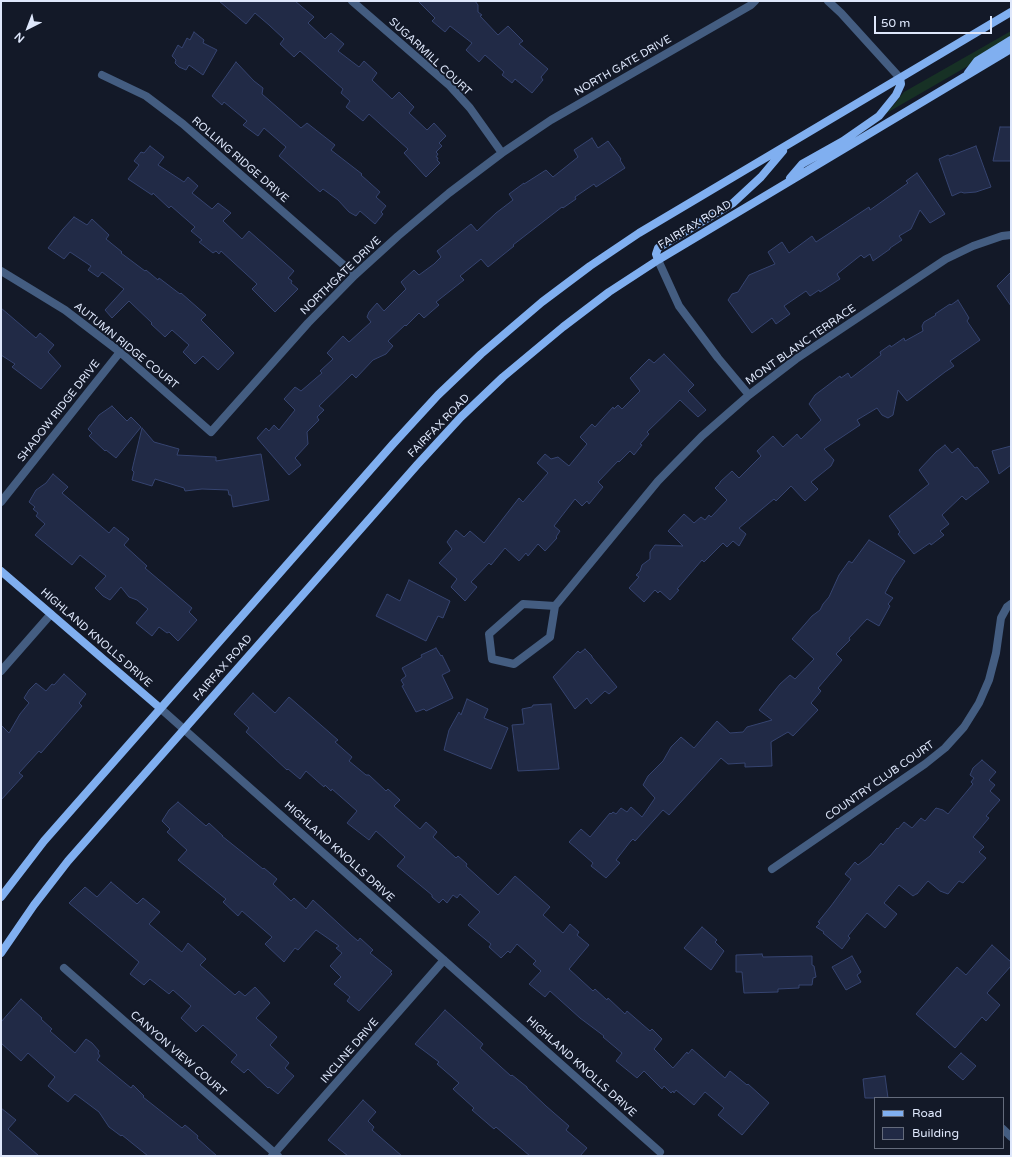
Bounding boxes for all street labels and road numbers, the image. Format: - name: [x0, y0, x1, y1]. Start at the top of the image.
- street label: SUGARMILL COURT: [386, 15, 474, 99]
- street label: NORTH GATE DRIVE: [572, 33, 674, 99]
- street label: ROLLING RIDGE DRIVE: [189, 114, 291, 206]
- street label: FAIRFAX ROAD: [656, 198, 734, 252]
- street label: NORTHGATE DRIVE: [298, 234, 384, 318]
- street label: AUTUMN RIDGE COURT: [71, 300, 181, 392]
- street label: MONT BLANC TERRACE: [743, 302, 859, 388]
- street label: SHADOW RIDGE DRIVE: [15, 357, 103, 465]
- street label: FAIRFAX ROAD: [405, 391, 473, 461]
- street label: HIGHLAND KNOLLS DRIVE: [37, 586, 155, 690]
- street label: FAIRFAX ROAD: [191, 632, 255, 704]
- street label: COUNTRY CLUB COURT: [823, 738, 937, 824]
- street label: HIGHLAND KNOLLS DRIVE: [281, 799, 397, 905]
- street label: CANYON VIEW COURT: [127, 1009, 229, 1099]
- street label: HIGHLAND KNOLLS DRIVE: [523, 1014, 639, 1120]
- street label: INCLINE DRIVE: [318, 1016, 382, 1086]

